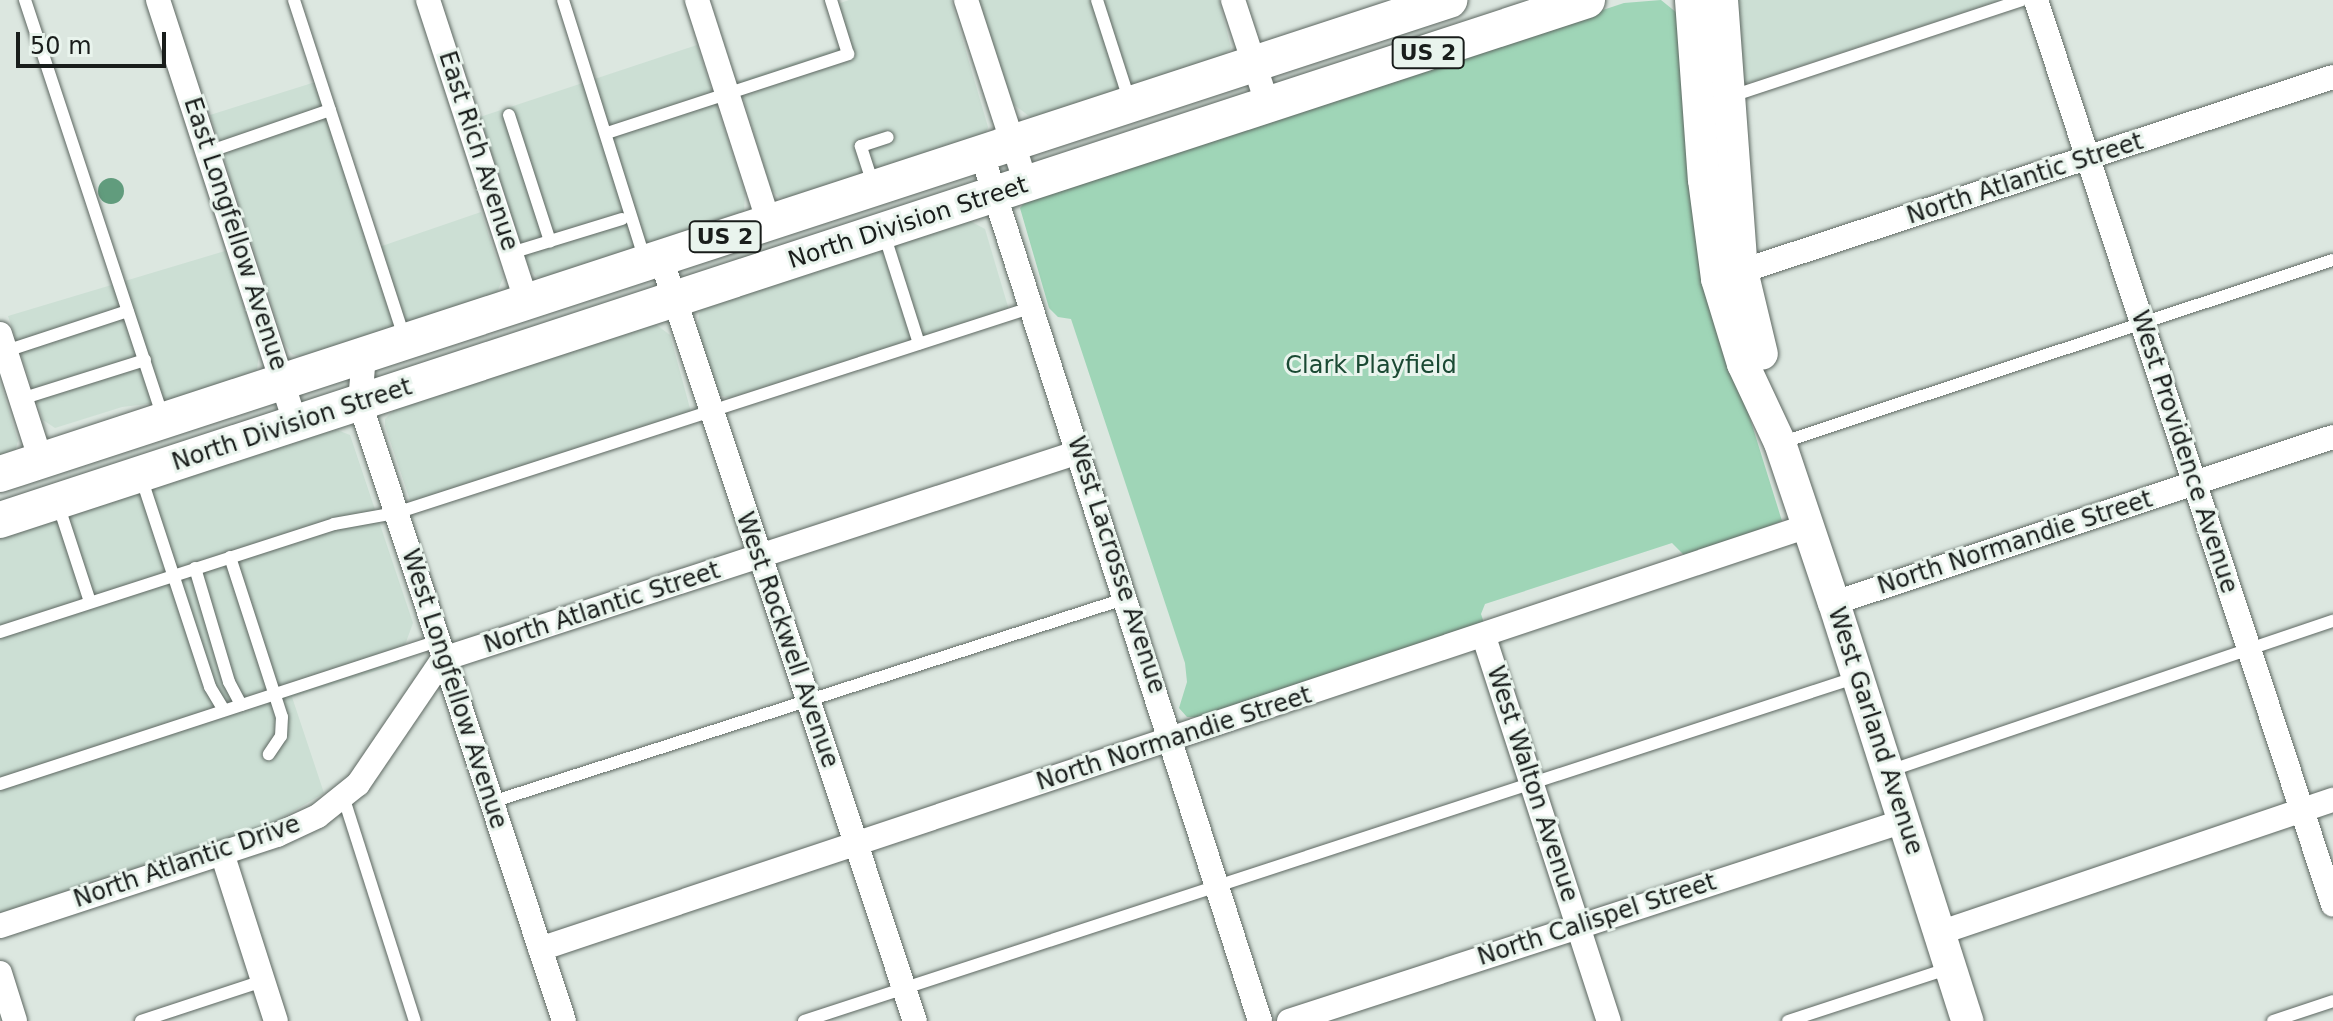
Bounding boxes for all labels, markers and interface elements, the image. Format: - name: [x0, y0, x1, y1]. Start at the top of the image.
- scale bar: [20, 16, 170, 66]
- text: 50 m: [30, 32, 92, 60]
- road number: US 2: [1390, 35, 1466, 71]
- street label: East Rich Avenue: [432, 48, 524, 254]
- street label: East Longfellow Avenue: [177, 94, 293, 374]
- street label: North Atlantic Street: [1903, 127, 2147, 231]
- street label: North Division Street: [784, 171, 1032, 275]
- road number: US 2: [687, 219, 763, 255]
- street label: West Providence Avenue: [2125, 307, 2243, 597]
- park label: Clark Playfield: [1285, 352, 1457, 380]
- street label: North Division Street: [168, 373, 416, 477]
- street label: West Lacrosse Avenue: [1061, 433, 1171, 697]
- street label: North Normandie Street: [1874, 485, 2156, 601]
- street label: West Rockwell Avenue: [730, 508, 844, 772]
- street label: West Longfellow Avenue: [395, 546, 513, 832]
- street label: North Atlantic Street: [480, 556, 724, 660]
- street label: West Garland Avenue: [1821, 604, 1929, 858]
- street label: West Walton Avenue: [1480, 662, 1584, 906]
- street label: North Normandie Street: [1033, 681, 1315, 797]
- street label: North Atlantic Drive: [70, 810, 304, 914]
- street label: North Calispel Street: [1474, 868, 1720, 972]

